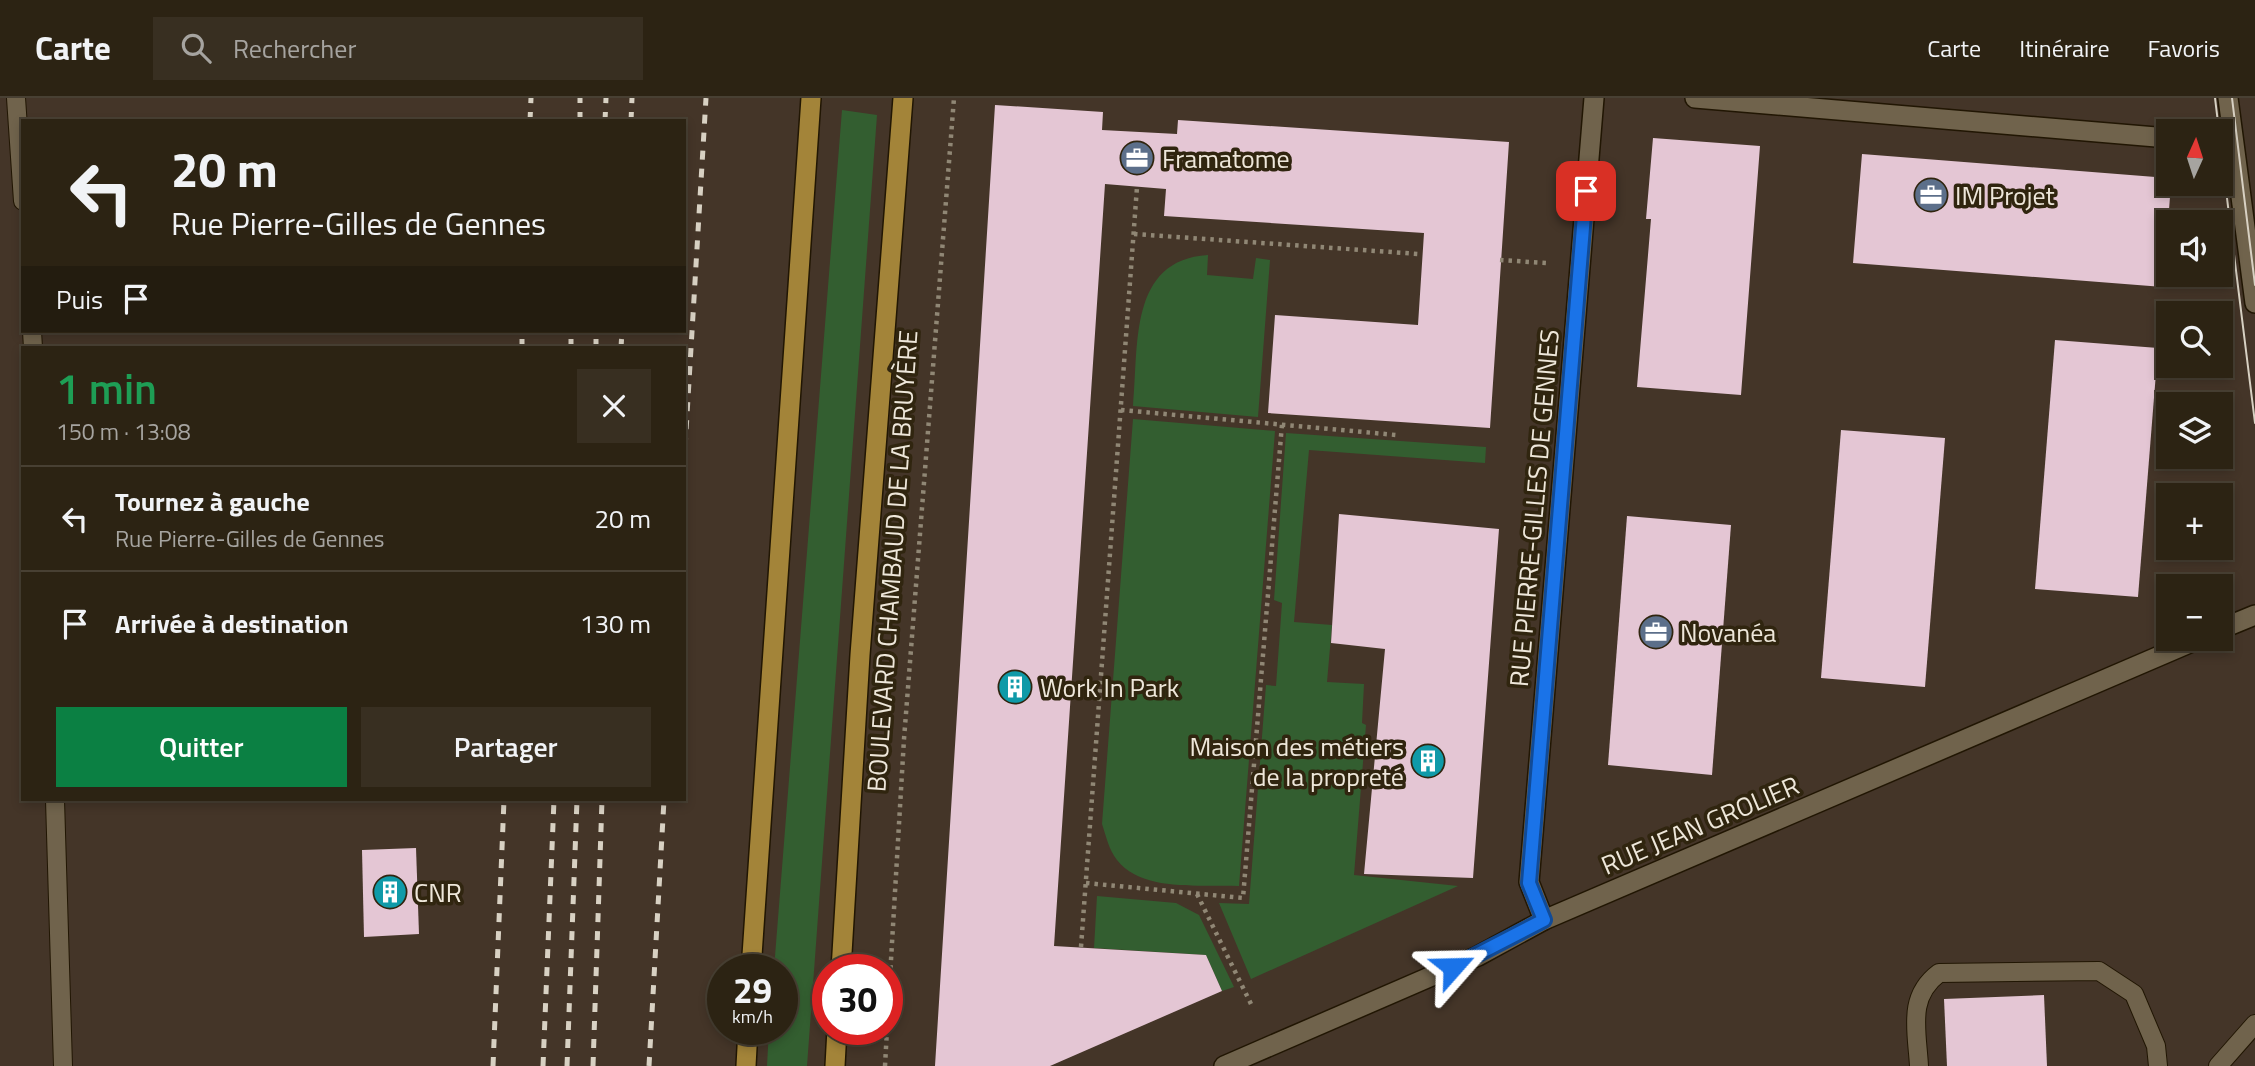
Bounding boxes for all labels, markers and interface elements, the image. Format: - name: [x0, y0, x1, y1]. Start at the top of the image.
- search box: [153, 17, 643, 80]
- text: Carte: [35, 23, 111, 73]
- icon: search: [177, 29, 215, 67]
- text: Rechercher: [233, 29, 356, 68]
- text: Carte: [1927, 30, 1981, 66]
- text: Itinéraire: [2019, 30, 2110, 66]
- text: Favoris: [2148, 30, 2220, 66]
- north arrow: [2156, 119, 2233, 196]
- map controls: [2156, 119, 2233, 651]
- text: 20 m: [171, 131, 278, 206]
- office icon: Framatome: [1118, 139, 1156, 177]
- place label: Framatome: [1162, 139, 1290, 178]
- icon: left: [56, 147, 147, 238]
- pin: [1556, 161, 1616, 221]
- icon: arrive: [1567, 172, 1605, 210]
- office icon: IM Projet: [1912, 176, 1950, 214]
- place label: IM Projet: [1955, 176, 2055, 215]
- text: Rue Pierre-Gilles de Gennes: [171, 199, 546, 247]
- button: sound: [2156, 210, 2233, 287]
- text: Puis: [56, 280, 103, 319]
- icon: arrive: [117, 280, 155, 318]
- button: search: [2156, 301, 2233, 378]
- street label: RUE PIERRE-GILLES DE GENNES: [1499, 328, 1569, 688]
- street label: BOULEVARD CHAMBAUD DE LA BRUYÈRE: [856, 329, 928, 793]
- text: 1 min: [56, 356, 157, 420]
- button: close: [577, 369, 651, 443]
- button: layers: [2156, 392, 2233, 469]
- text: 150 m · 13:08: [56, 414, 191, 449]
- text: Tournez à gauche: [115, 482, 310, 521]
- button: +: [2156, 483, 2233, 560]
- text: 20 m: [594, 499, 651, 538]
- icon: left: [56, 500, 94, 538]
- text: Rue Pierre-Gilles de Gennes: [115, 521, 385, 556]
- button: −: [2156, 574, 2233, 651]
- text: Arrivée à destination: [115, 604, 349, 643]
- text: 130 m: [580, 604, 651, 643]
- icon: arrive: [56, 605, 94, 643]
- office icon: Novanéa: [1637, 613, 1675, 651]
- place label: Novanéa: [1680, 613, 1776, 652]
- building icon: Work In Park: [996, 668, 1034, 706]
- place label: Work In Park: [1040, 668, 1179, 707]
- button: Quitter: [56, 707, 347, 787]
- button: Partager: [361, 707, 651, 787]
- place label: Maison des métiers de la propreté: [1189, 727, 1404, 796]
- building icon: Maison des métiers de la propreté: [1409, 742, 1447, 780]
- street label: RUE JEAN GROLIER: [1595, 766, 1805, 884]
- building icon: CNR: [371, 873, 409, 911]
- place label: CNR: [414, 873, 462, 912]
- position arrow: [1416, 930, 1490, 1004]
- speed limit sign: 30: [812, 954, 903, 1045]
- text: 29: [733, 963, 772, 1017]
- text: km/h: [732, 1003, 773, 1030]

